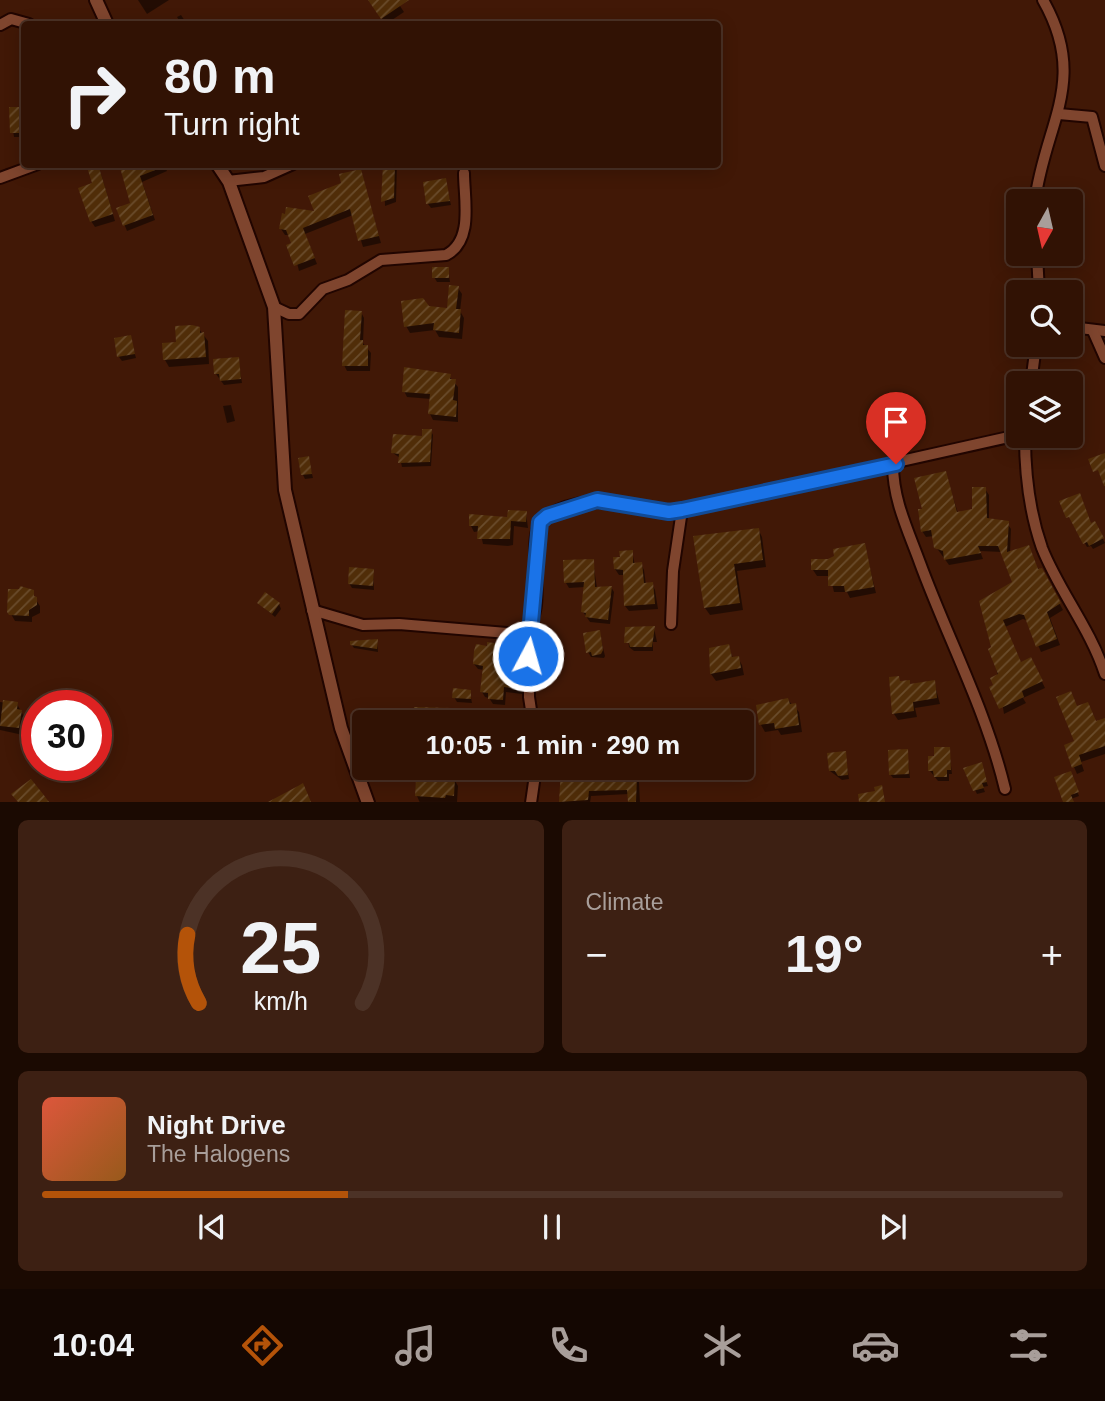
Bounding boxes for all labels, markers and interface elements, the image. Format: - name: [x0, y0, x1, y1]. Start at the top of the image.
- icon: right: [49, 49, 140, 140]
- text: 80 m: [164, 49, 276, 103]
- text: Turn right: [164, 106, 300, 142]
- north arrow: [1006, 189, 1083, 266]
- map controls: [1006, 189, 1083, 448]
- button: search: [1006, 280, 1083, 357]
- button: layers: [1006, 371, 1083, 448]
- pin: [866, 392, 926, 464]
- icon: arrive: [877, 403, 915, 441]
- position arrow: [491, 619, 565, 693]
- speed limit sign: 30: [21, 690, 112, 781]
- text: 10:05 · 1 min · 290 m: [426, 730, 680, 760]
- text: Climate: [586, 889, 663, 915]
- text: 25: [240, 907, 321, 988]
- text: 19°: [785, 925, 864, 983]
- text: −: [586, 934, 608, 976]
- text: +: [1041, 934, 1063, 976]
- text: km/h: [254, 986, 308, 1014]
- text: Night Drive: [147, 1110, 286, 1140]
- text: The Halogens: [147, 1141, 290, 1167]
- icon: previous: [193, 1208, 231, 1246]
- icon: pause: [533, 1208, 571, 1246]
- icon: next: [874, 1208, 912, 1246]
- icon: directions: [238, 1321, 287, 1370]
- icon: music: [391, 1321, 440, 1370]
- icon: phone: [544, 1321, 593, 1370]
- icon: climate: [698, 1321, 747, 1370]
- icon: car: [851, 1321, 900, 1370]
- icon: filters: [1004, 1321, 1053, 1370]
- text: 10:04: [52, 1327, 134, 1363]

